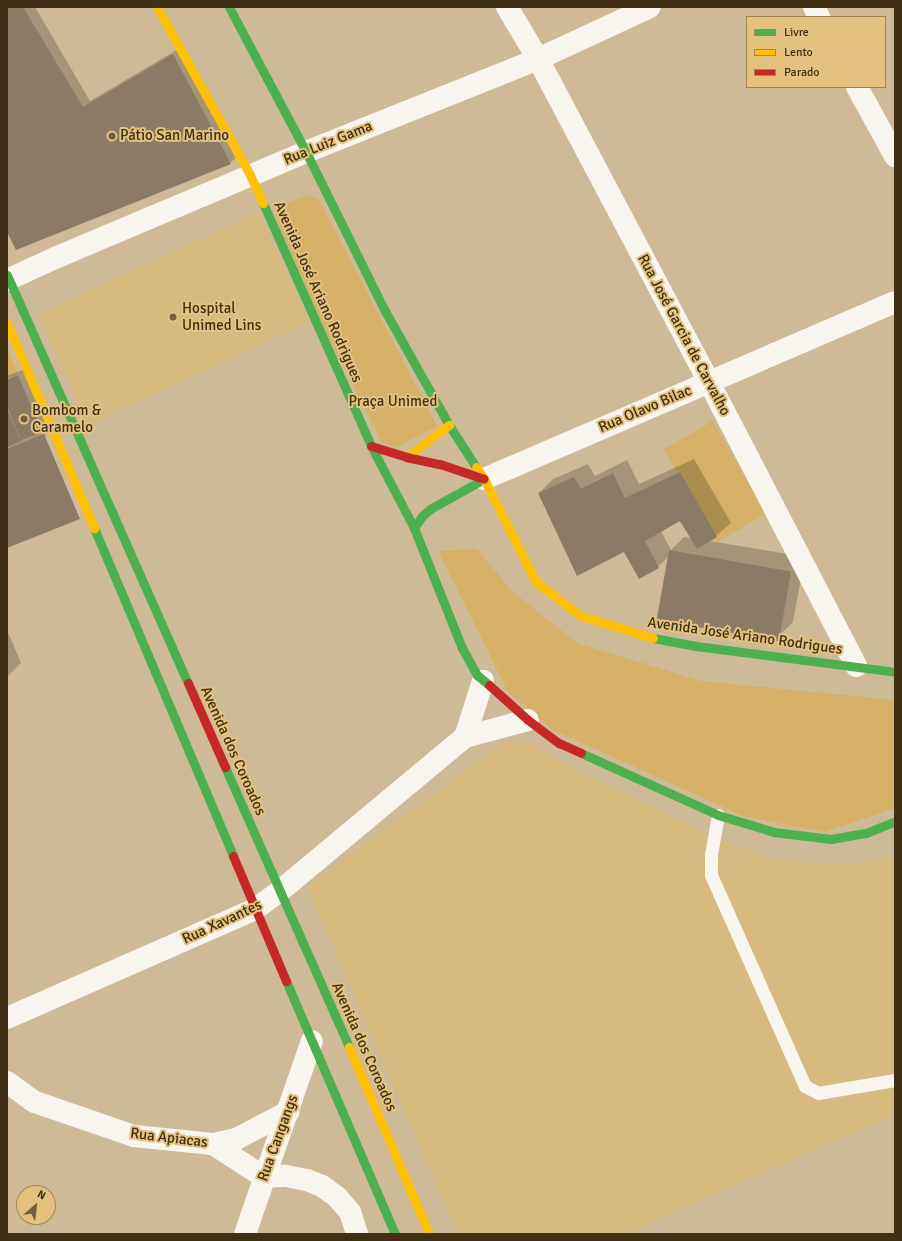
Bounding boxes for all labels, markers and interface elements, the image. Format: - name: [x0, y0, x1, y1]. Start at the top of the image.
- legend: [746, 16, 886, 88]
- text: Livre: [784, 25, 809, 40]
- text: Lento: [784, 45, 813, 60]
- text: Parado: [784, 65, 820, 80]
- street label: Rua Luiz Gama: [281, 117, 375, 169]
- place label: Pátio San Marino: [120, 127, 229, 145]
- marker: Pátio San Marino: [107, 131, 117, 141]
- street label: Avenida José Ariano Rodrigues: [270, 199, 366, 385]
- street label: Rua José Garcia de Carvalho: [634, 251, 734, 419]
- place label: Hospital Unimed Lins: [182, 299, 261, 334]
- marker: Hospital Unimed Lins: [167, 311, 179, 323]
- street label: Rua Olavo Bilac: [596, 381, 694, 437]
- park label: Praça Unimed: [349, 393, 437, 411]
- place label: Bombom & Caramelo: [32, 401, 101, 436]
- marker: Bombom & Caramelo: [19, 414, 29, 424]
- street label: Avenida José Ariano Rodrigues: [646, 613, 844, 659]
- street label: Avenida dos Coroados: [196, 684, 270, 818]
- street label: Rua Xavantes: [179, 896, 265, 948]
- street label: Avenida dos Coroados: [327, 980, 401, 1114]
- street label: Rua Cangangs: [254, 1092, 302, 1184]
- street label: Rua Apiacas: [129, 1124, 209, 1152]
- north arrow: [16, 1185, 56, 1225]
- text: N: [35, 1187, 48, 1202]

